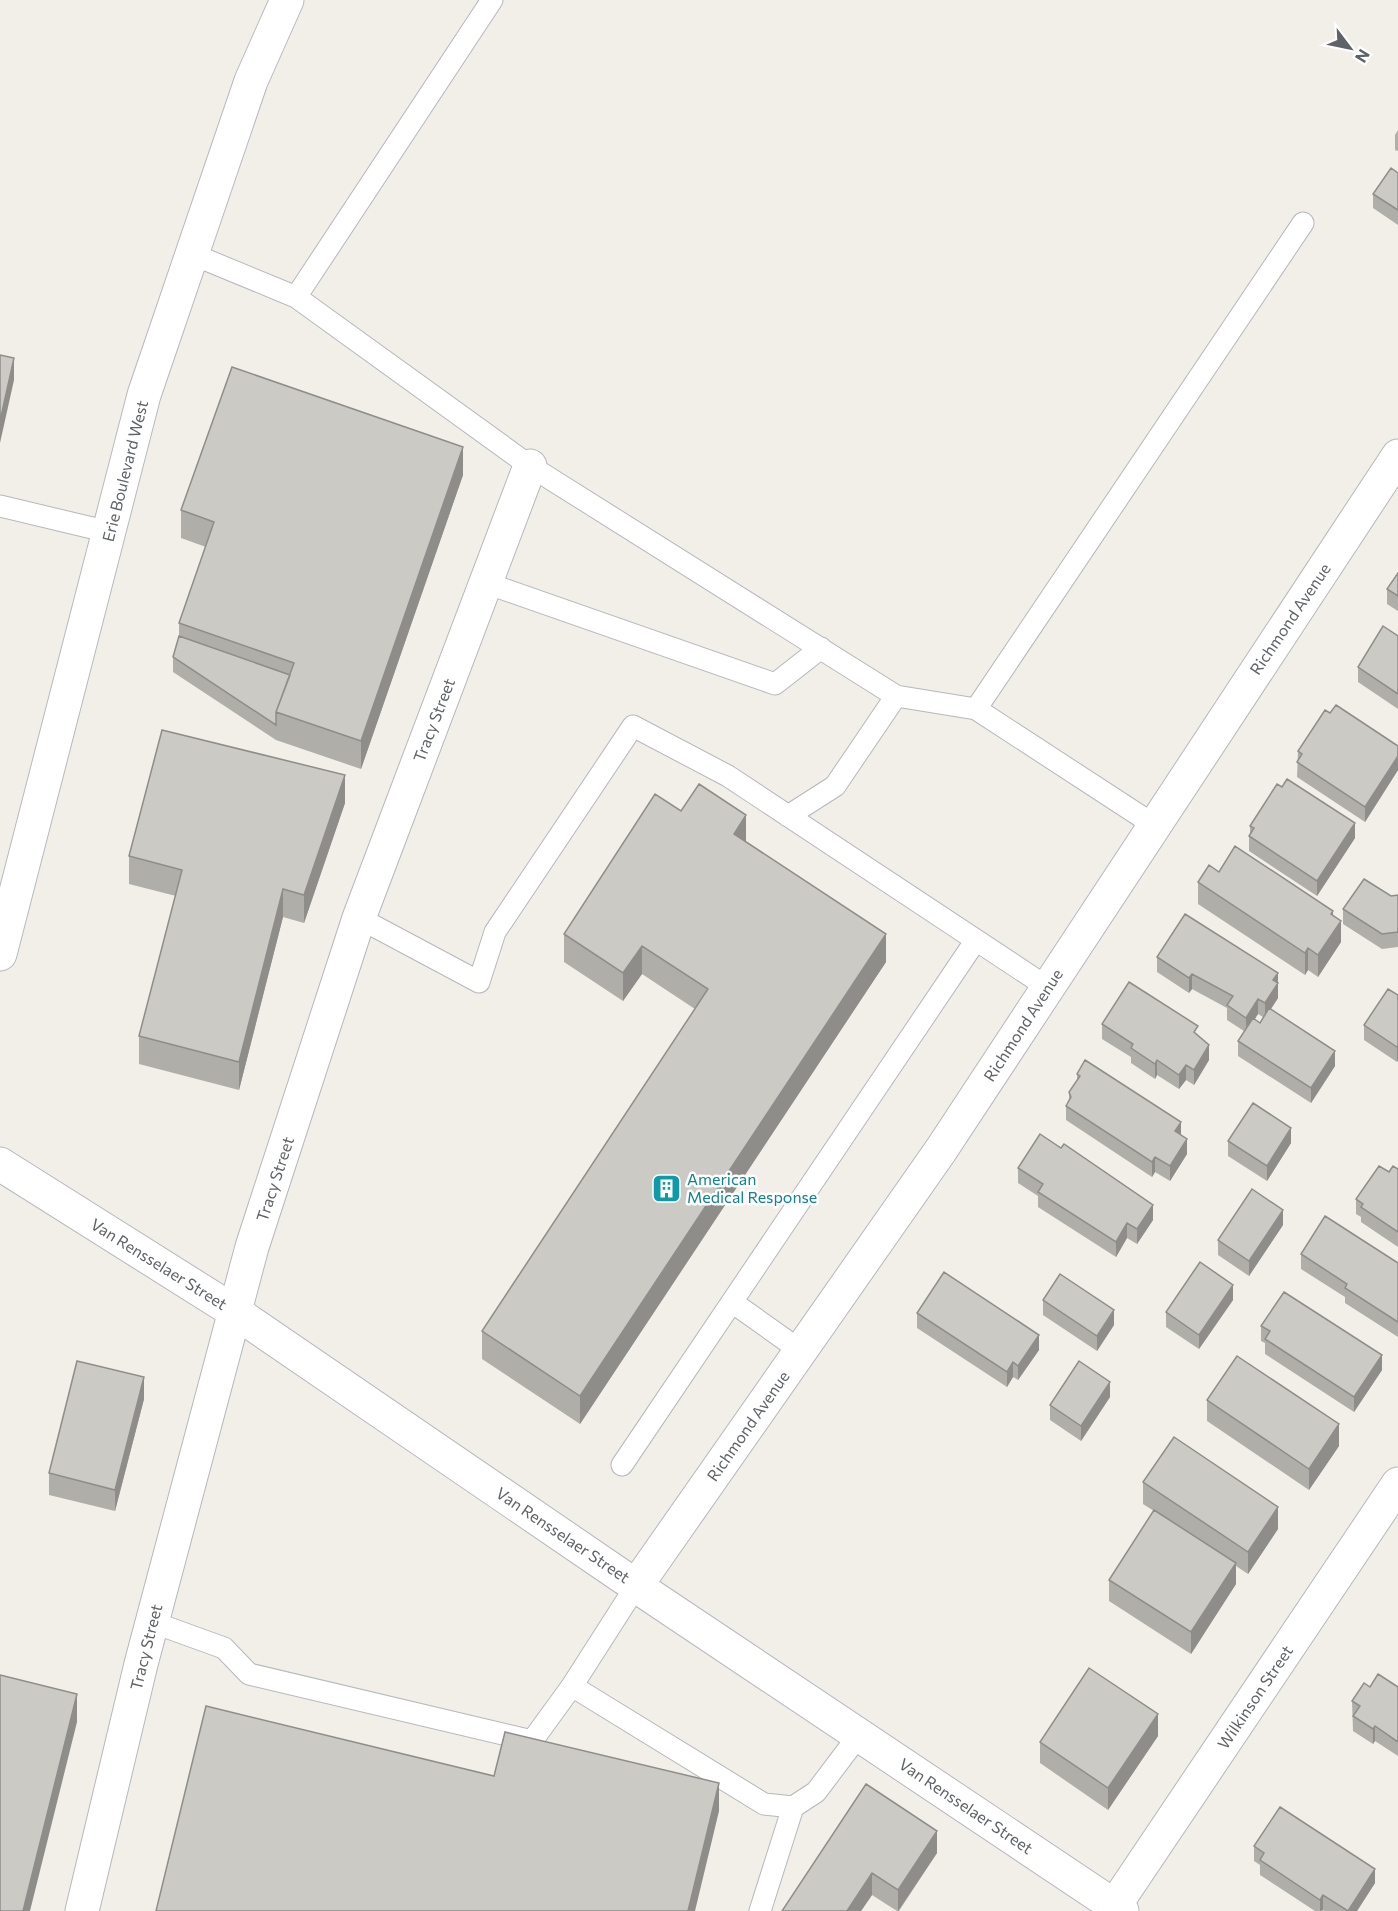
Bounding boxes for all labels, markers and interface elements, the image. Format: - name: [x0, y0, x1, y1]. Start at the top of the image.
- north arrow: [1320, 18, 1380, 78]
- text: N: [1352, 46, 1374, 66]
- street label: Erie Boulevard West: [98, 398, 151, 543]
- street label: Richmond Avenue: [1245, 559, 1334, 678]
- street label: Tracy Street: [409, 675, 458, 764]
- street label: Richmond Avenue: [979, 965, 1066, 1085]
- street label: Tracy Street: [252, 1134, 297, 1224]
- place label: American Medical Response: [687, 1169, 817, 1206]
- building icon: American Medical Response: [650, 1172, 682, 1204]
- street label: Van Rensselaer Street: [88, 1214, 231, 1313]
- street label: Richmond Avenue: [702, 1367, 793, 1485]
- street label: Van Rensselaer Street: [493, 1483, 634, 1587]
- street label: Tracy Street: [126, 1601, 165, 1692]
- street label: Wilkinson Street: [1213, 1641, 1296, 1752]
- street label: Van Rensselaer Street: [896, 1754, 1037, 1858]

